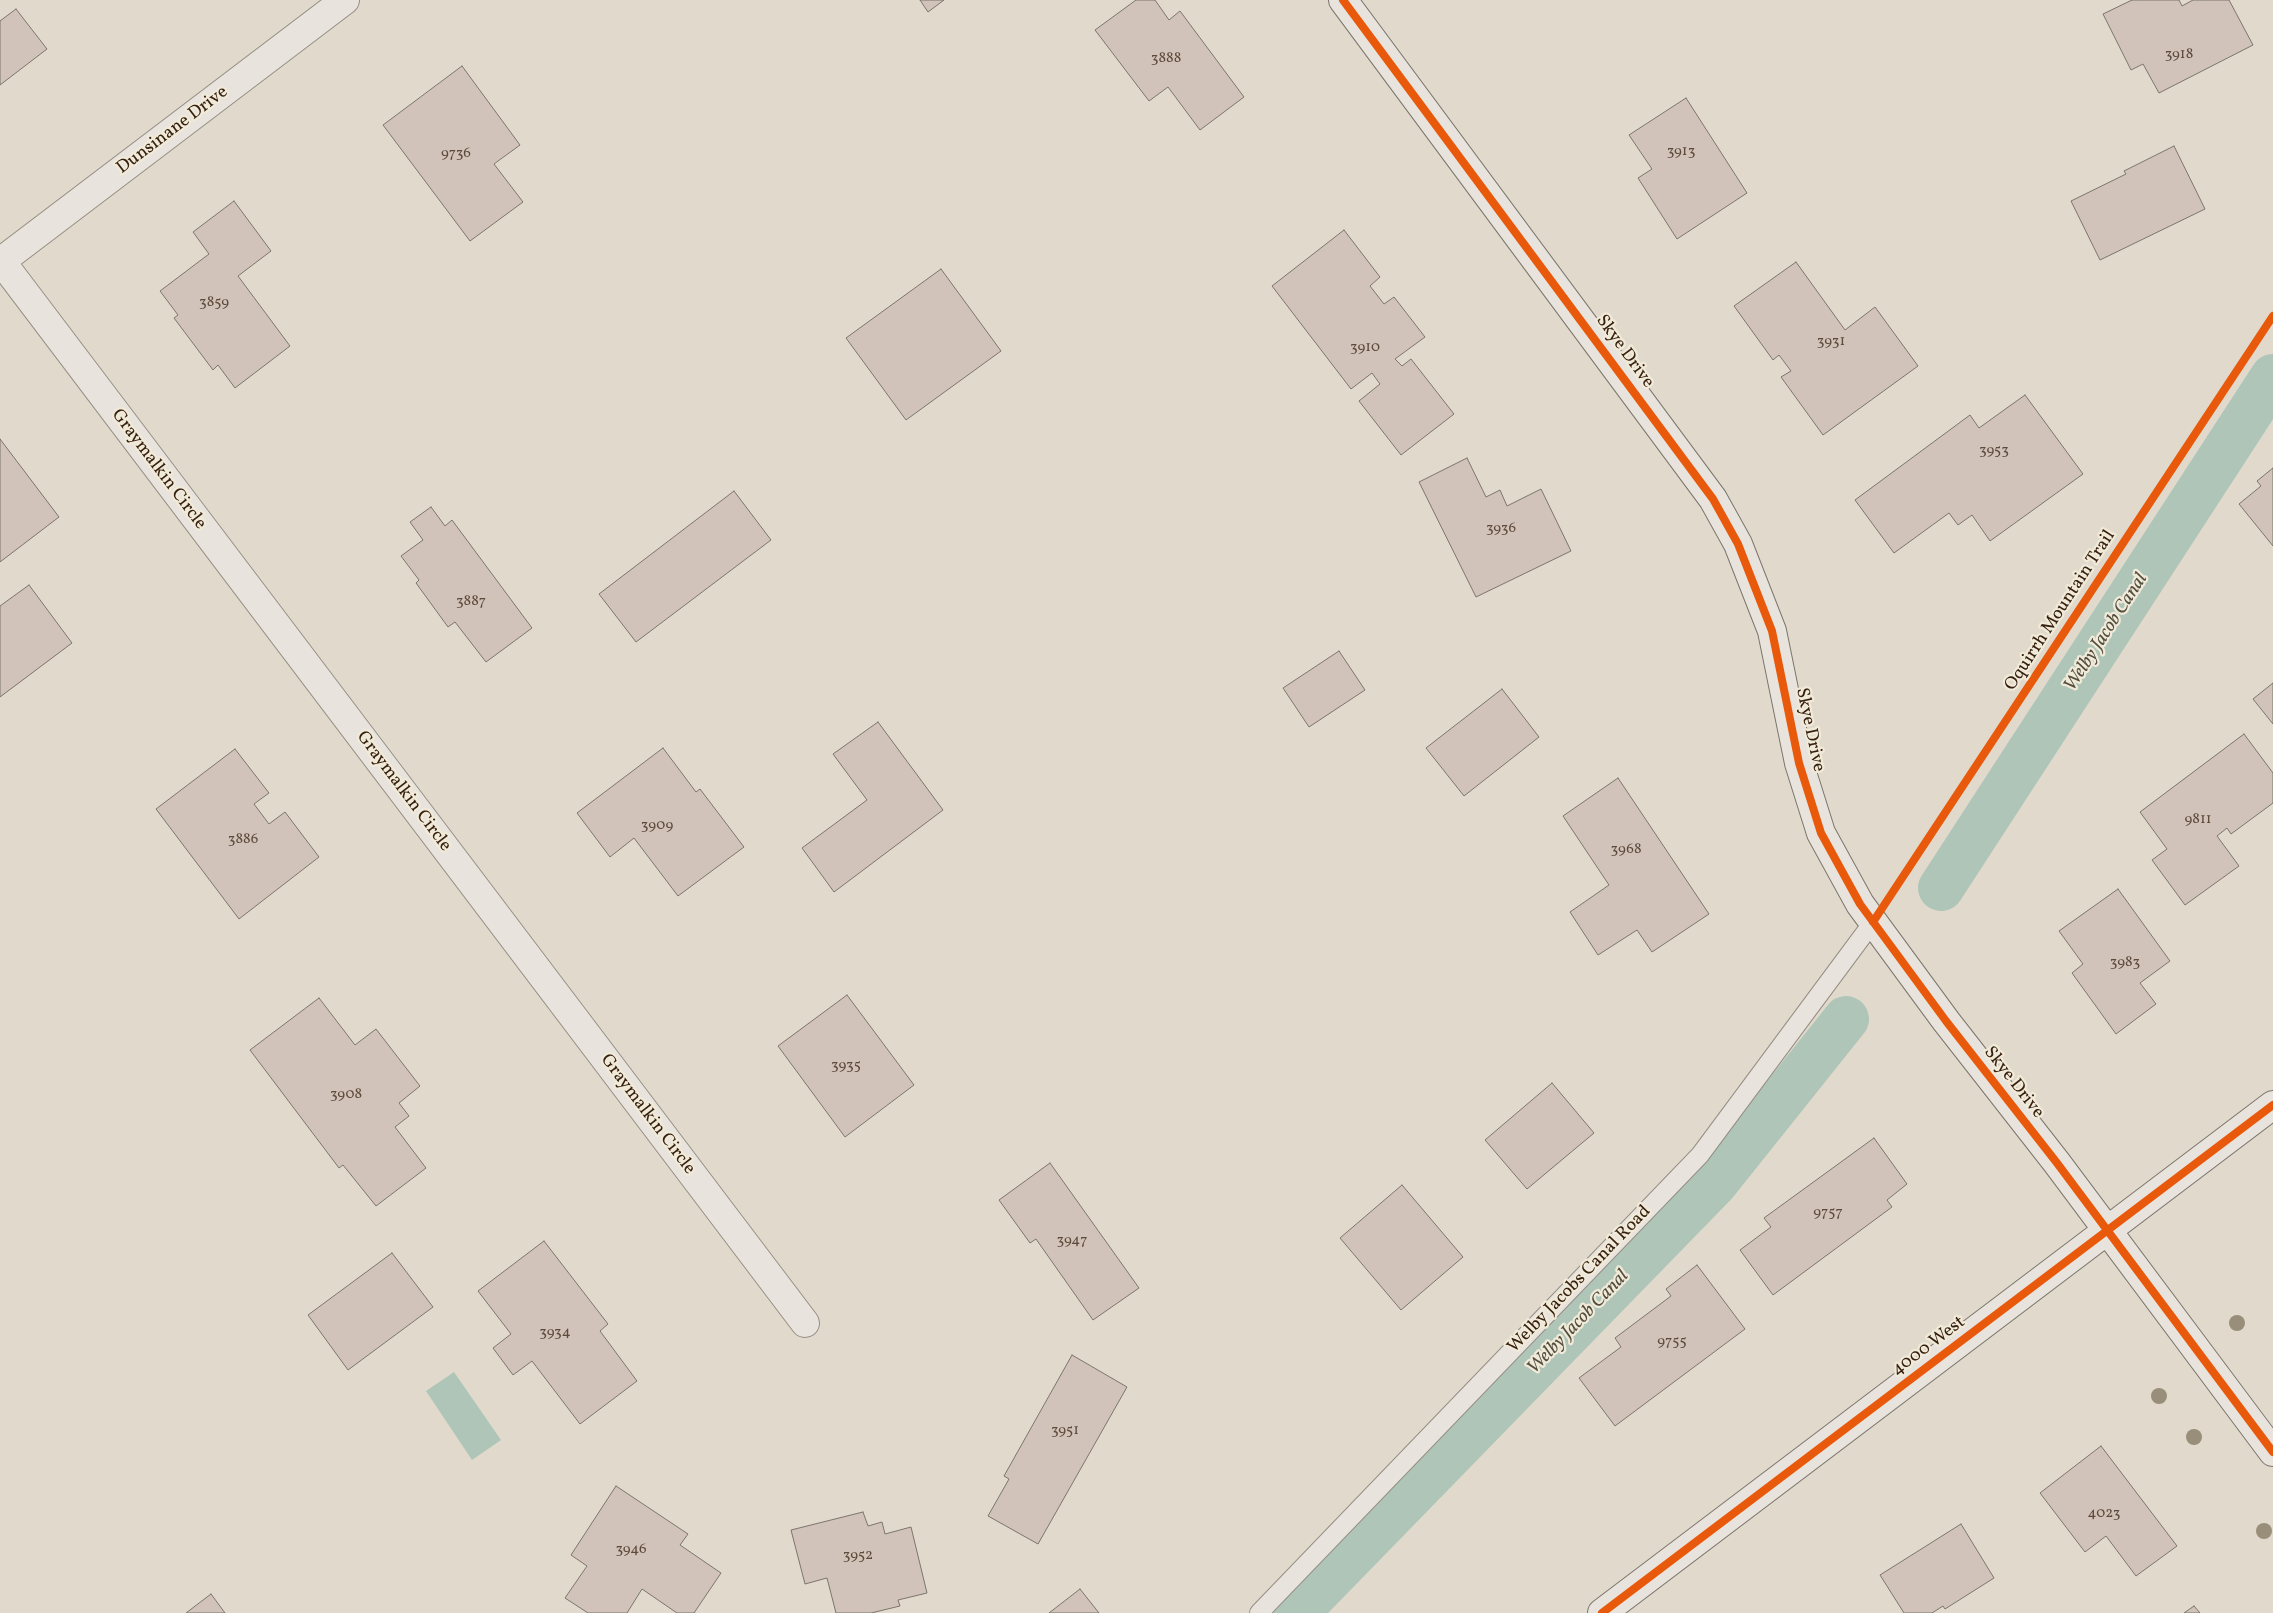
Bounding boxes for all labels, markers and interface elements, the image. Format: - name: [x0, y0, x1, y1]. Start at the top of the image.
- house number: 3918: [2165, 46, 2193, 64]
- house number: 3888: [1151, 50, 1181, 68]
- street label: Dunsinane Drive: [113, 82, 233, 180]
- house number: 3913: [1667, 143, 1695, 161]
- house number: 9736: [441, 145, 471, 163]
- house number: 3859: [199, 294, 229, 312]
- street label: Skye Drive: [1590, 311, 1658, 393]
- house number: 3931: [1817, 333, 1845, 351]
- house number: 3910: [1350, 339, 1380, 357]
- street label: Graymalkin Circle: [106, 406, 210, 534]
- house number: 3953: [1979, 442, 2009, 460]
- house number: 3936: [1486, 520, 1516, 538]
- street label: Oquirrh Mountain Trail: [2001, 527, 2121, 695]
- water label: Welby Jacob Canal: [2060, 570, 2154, 696]
- house number: 3887: [456, 593, 486, 611]
- street label: Skye Drive: [1790, 686, 1828, 774]
- street label: Graymalkin Circle: [351, 728, 455, 856]
- house number: 9811: [2184, 811, 2212, 829]
- house number: 3909: [641, 817, 673, 835]
- house number: 3886: [228, 831, 258, 849]
- house number: 3968: [1611, 841, 1641, 859]
- house number: 3983: [2110, 954, 2140, 972]
- street label: Skye Drive: [1978, 1043, 2048, 1123]
- street label: Graymalkin Circle: [595, 1051, 699, 1179]
- house number: 3935: [831, 1057, 861, 1075]
- house number: 3908: [330, 1086, 362, 1104]
- street label: Welby Jacobs Canal Road: [1504, 1202, 1656, 1358]
- house number: 9757: [1813, 1204, 1843, 1222]
- house number: 3947: [1056, 1232, 1088, 1250]
- water label: Welby Jacob Canal: [1523, 1266, 1635, 1380]
- street label: 4000 West: [1888, 1312, 1970, 1382]
- house number: 3934: [539, 1324, 571, 1342]
- house number: 9755: [1657, 1333, 1687, 1351]
- house number: 3951: [1051, 1422, 1079, 1440]
- house number: 4023: [2088, 1505, 2120, 1523]
- house number: 3946: [615, 1541, 647, 1559]
- house number: 3952: [843, 1547, 873, 1565]

